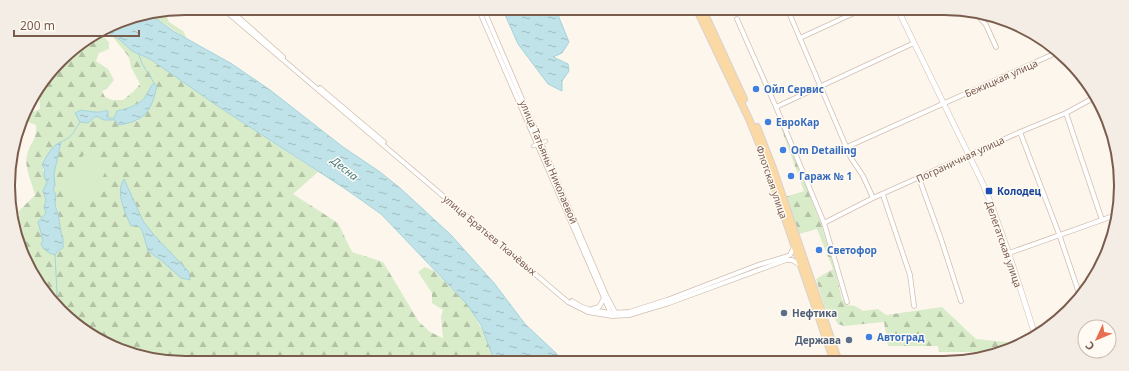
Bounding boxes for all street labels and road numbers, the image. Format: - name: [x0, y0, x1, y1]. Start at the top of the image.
- street label: Бежицкая улица: [962, 56, 1040, 100]
- street label: улица Татьяны Николаевой: [517, 98, 581, 226]
- street label: Пограничная улица: [914, 132, 1006, 186]
- street label: Флотская улица: [753, 144, 791, 220]
- street label: улица Братьев Ткачёвых: [440, 192, 540, 279]
- street label: Делегатская улица: [983, 199, 1025, 289]

